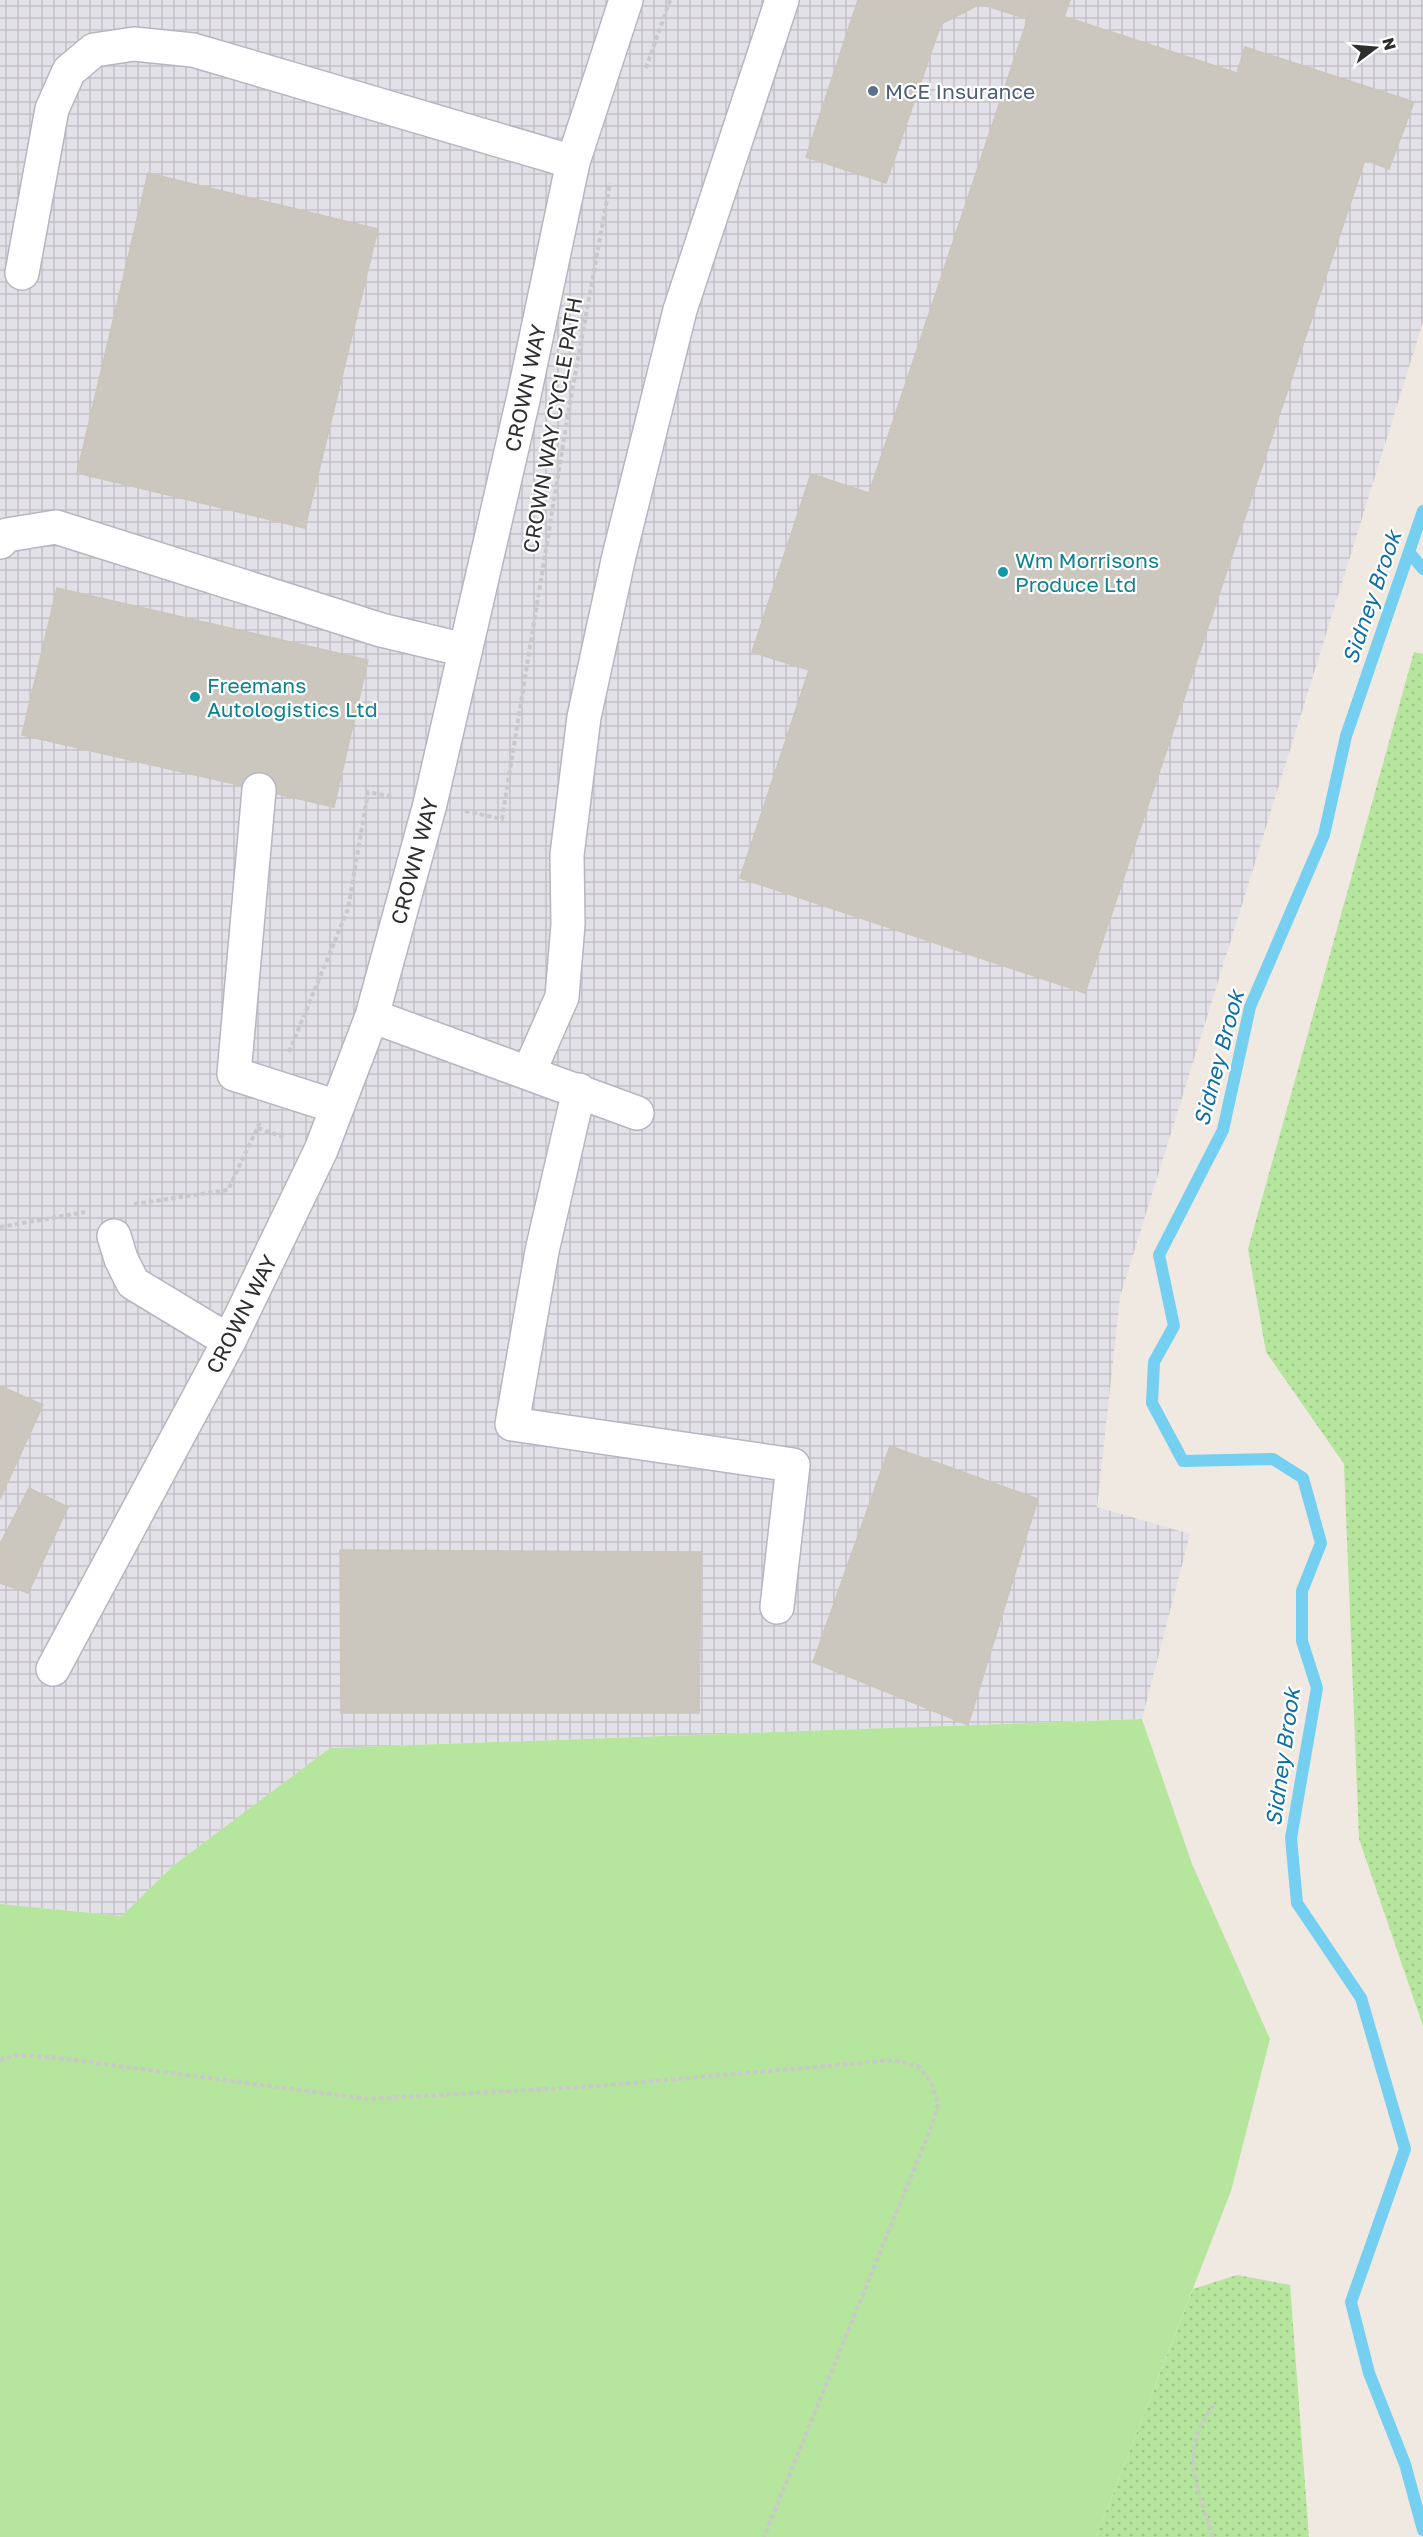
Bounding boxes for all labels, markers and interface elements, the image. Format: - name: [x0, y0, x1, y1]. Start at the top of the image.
- north arrow: [1345, 18, 1405, 78]
- text: N: [1378, 35, 1401, 52]
- place label: MCE Insurance: [885, 78, 1035, 104]
- marker: MCE Insurance: [866, 84, 880, 98]
- street label: CROWN WAY CYCLE PATH: [517, 295, 587, 555]
- street label: CROWN WAY: [499, 321, 551, 454]
- water label: Sidney Brook: [1336, 524, 1407, 667]
- place label: Wm Morrisons Produce Ltd: [1015, 547, 1159, 597]
- marker: Wm Morrisons Produce Ltd: [996, 565, 1010, 579]
- place label: Freemans Autologistics Ltd: [207, 672, 378, 722]
- marker: Freemans Autologistics Ltd: [188, 690, 202, 704]
- street label: CROWN WAY: [385, 795, 443, 927]
- water label: Sidney Brook: [1187, 985, 1250, 1129]
- street label: CROWN WAY: [200, 1250, 282, 1378]
- water label: Sidney Brook: [1259, 1684, 1305, 1828]

